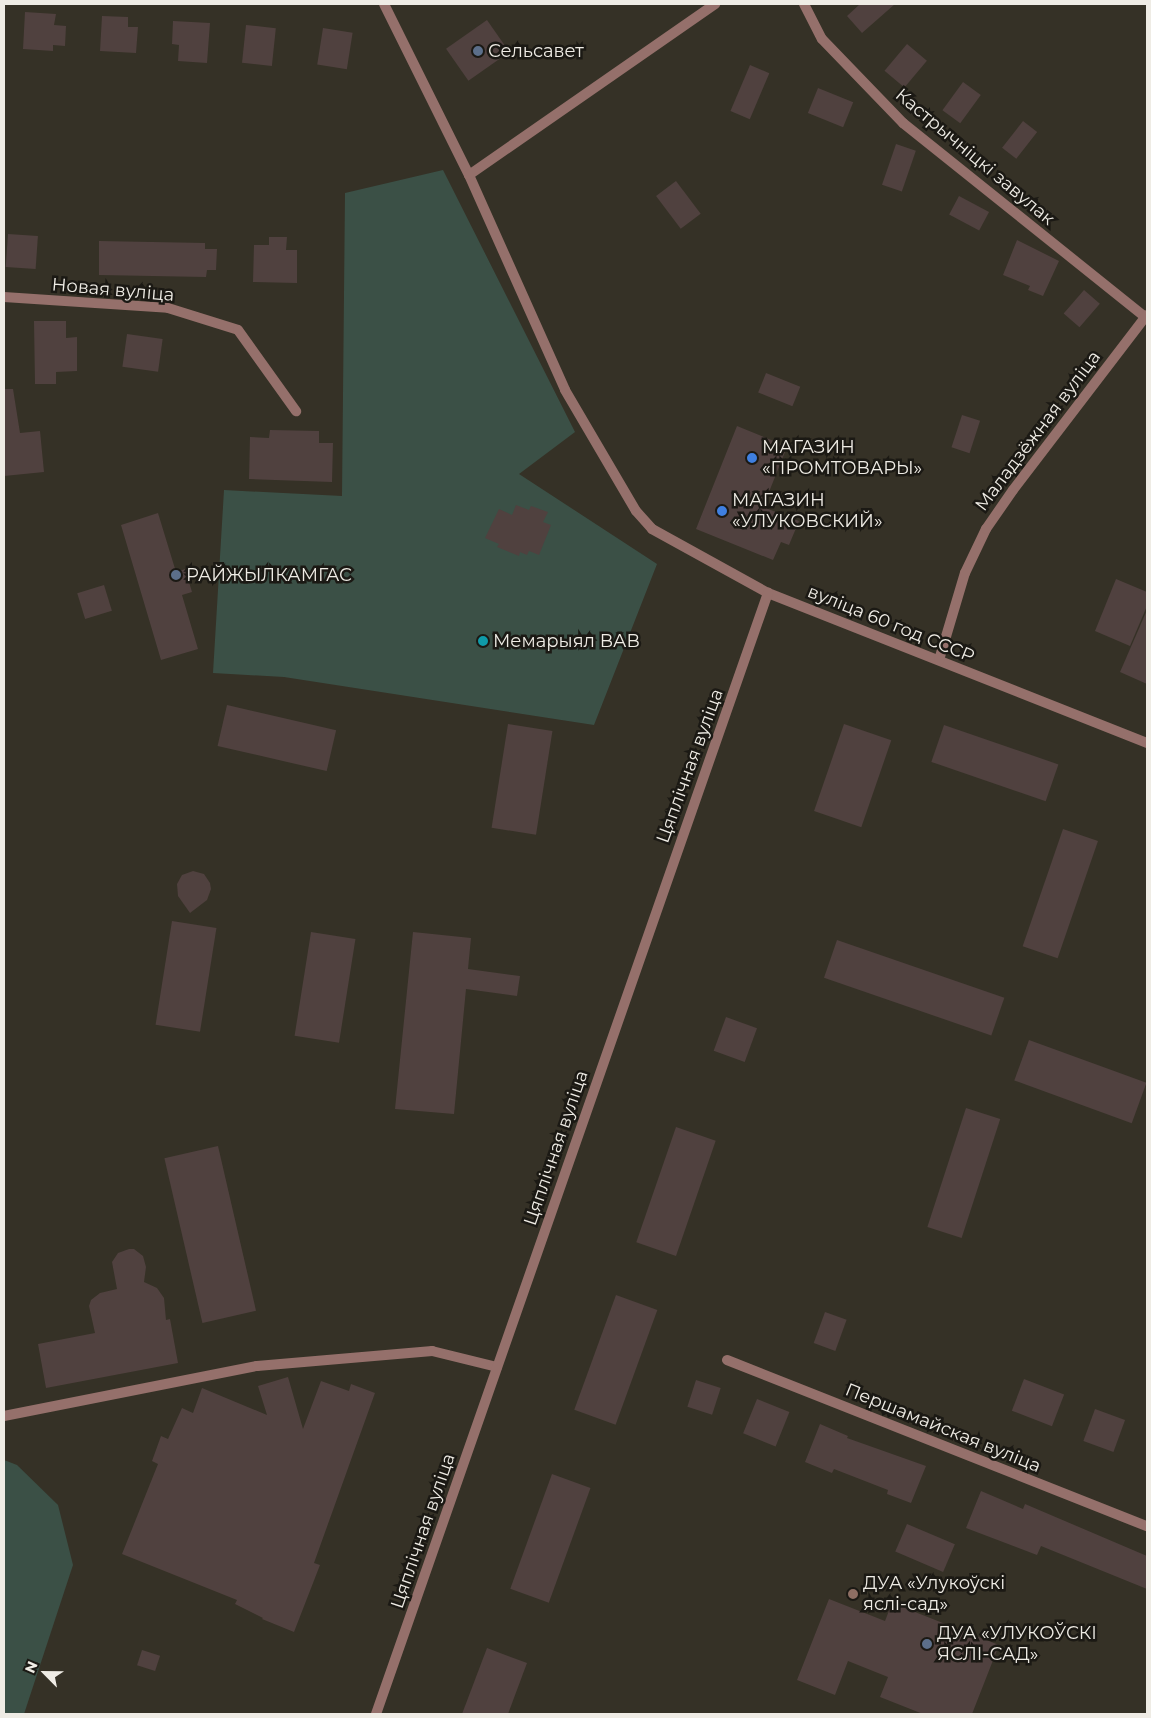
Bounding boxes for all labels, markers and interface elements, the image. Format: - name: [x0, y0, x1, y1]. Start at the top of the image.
- place label: Сельсавет: [488, 40, 584, 62]
- marker: Сельсавет: [472, 45, 484, 57]
- street label: Кастрычніцкі завулак: [891, 84, 1059, 230]
- street label: Новая вуліца: [51, 274, 175, 306]
- street label: Маладзёжная вуліца: [971, 347, 1105, 515]
- place label: МАГАЗИН «ПРОМТОВАРЫ»: [762, 437, 922, 479]
- marker: МАГАЗИН «ПРОМТОВАРЫ»: [746, 452, 758, 464]
- place label: МАГАЗИН «УЛУКОВСКИЙ»: [732, 490, 882, 532]
- marker: МАГАЗИН «УЛУКОВСКИЙ»: [716, 505, 728, 517]
- place label: РАЙЖЫЛКАМГАС: [186, 564, 352, 586]
- marker: РАЙЖЫЛКАМГАС: [170, 569, 182, 581]
- street label: вуліца 60 год СССР: [804, 581, 978, 667]
- place label: Мемарыял ВАВ: [493, 630, 640, 652]
- marker: Мемарыял ВАВ: [477, 635, 489, 647]
- street label: Цяплічная вуліца: [652, 686, 728, 846]
- street label: Цяплічная вуліца: [519, 1068, 593, 1228]
- street label: Першамайская вуліца: [842, 1379, 1044, 1477]
- street label: Цяплічная вуліца: [386, 1451, 460, 1611]
- place label: ДУА «Улукоўскі яслі-сад»: [863, 1573, 1005, 1616]
- marker: ДУА «Улукоўскі яслі-сад»: [847, 1588, 859, 1600]
- place label: ДУА «УЛУКОЎСКІ ЯСЛІ-САД»: [937, 1623, 1097, 1666]
- marker: ДУА «УЛУКОЎСКІ ЯСЛІ-САД»: [921, 1638, 933, 1650]
- north arrow: [20, 1648, 70, 1698]
- text: N: [21, 1658, 42, 1676]

